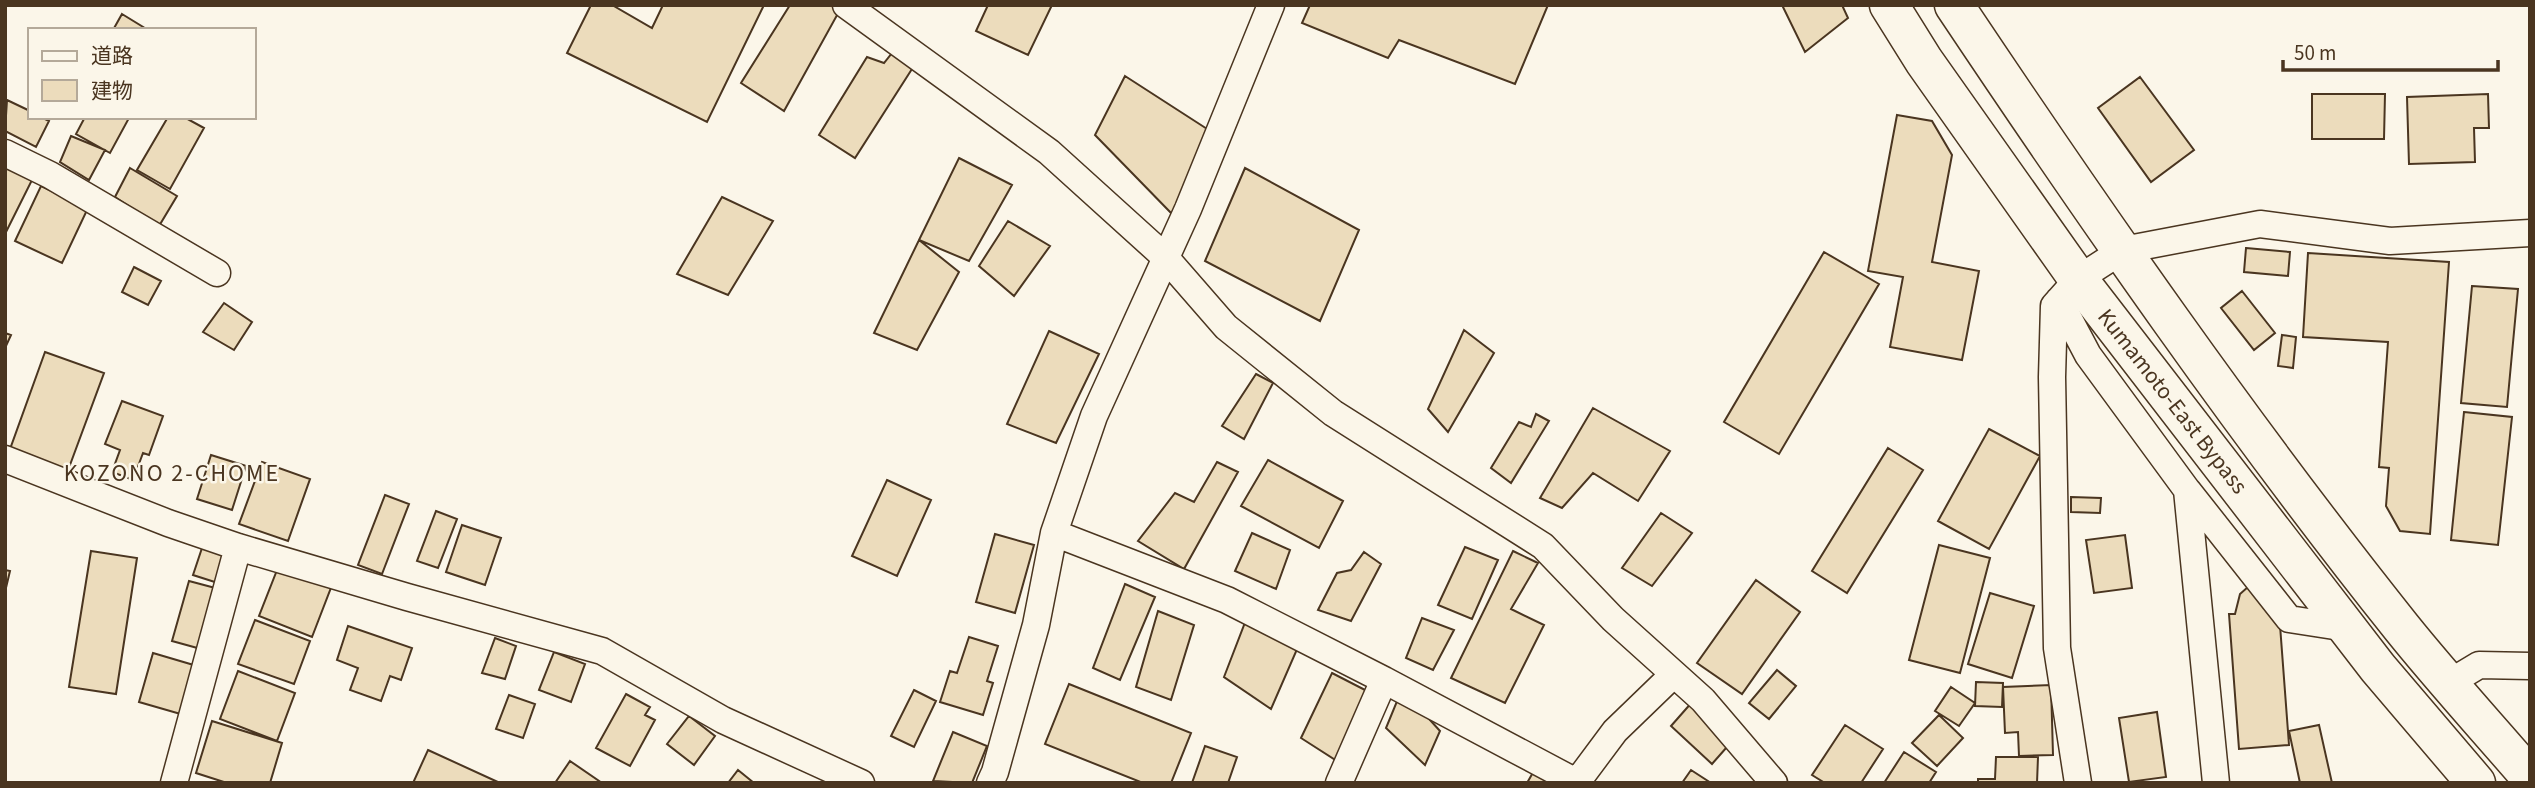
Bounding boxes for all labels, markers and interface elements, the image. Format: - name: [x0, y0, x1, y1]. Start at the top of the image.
- legend: [28, 28, 256, 119]
- scale bar: [2283, 28, 2498, 72]
- text: 50 m: [2294, 38, 2336, 68]
- text: 道路: [91, 41, 133, 71]
- text: 建物: [91, 76, 133, 106]
- street label: Kumamoto-East Bypass: [2090, 302, 2256, 501]
- district label: KOZONO 2-CHOME: [64, 456, 280, 491]

